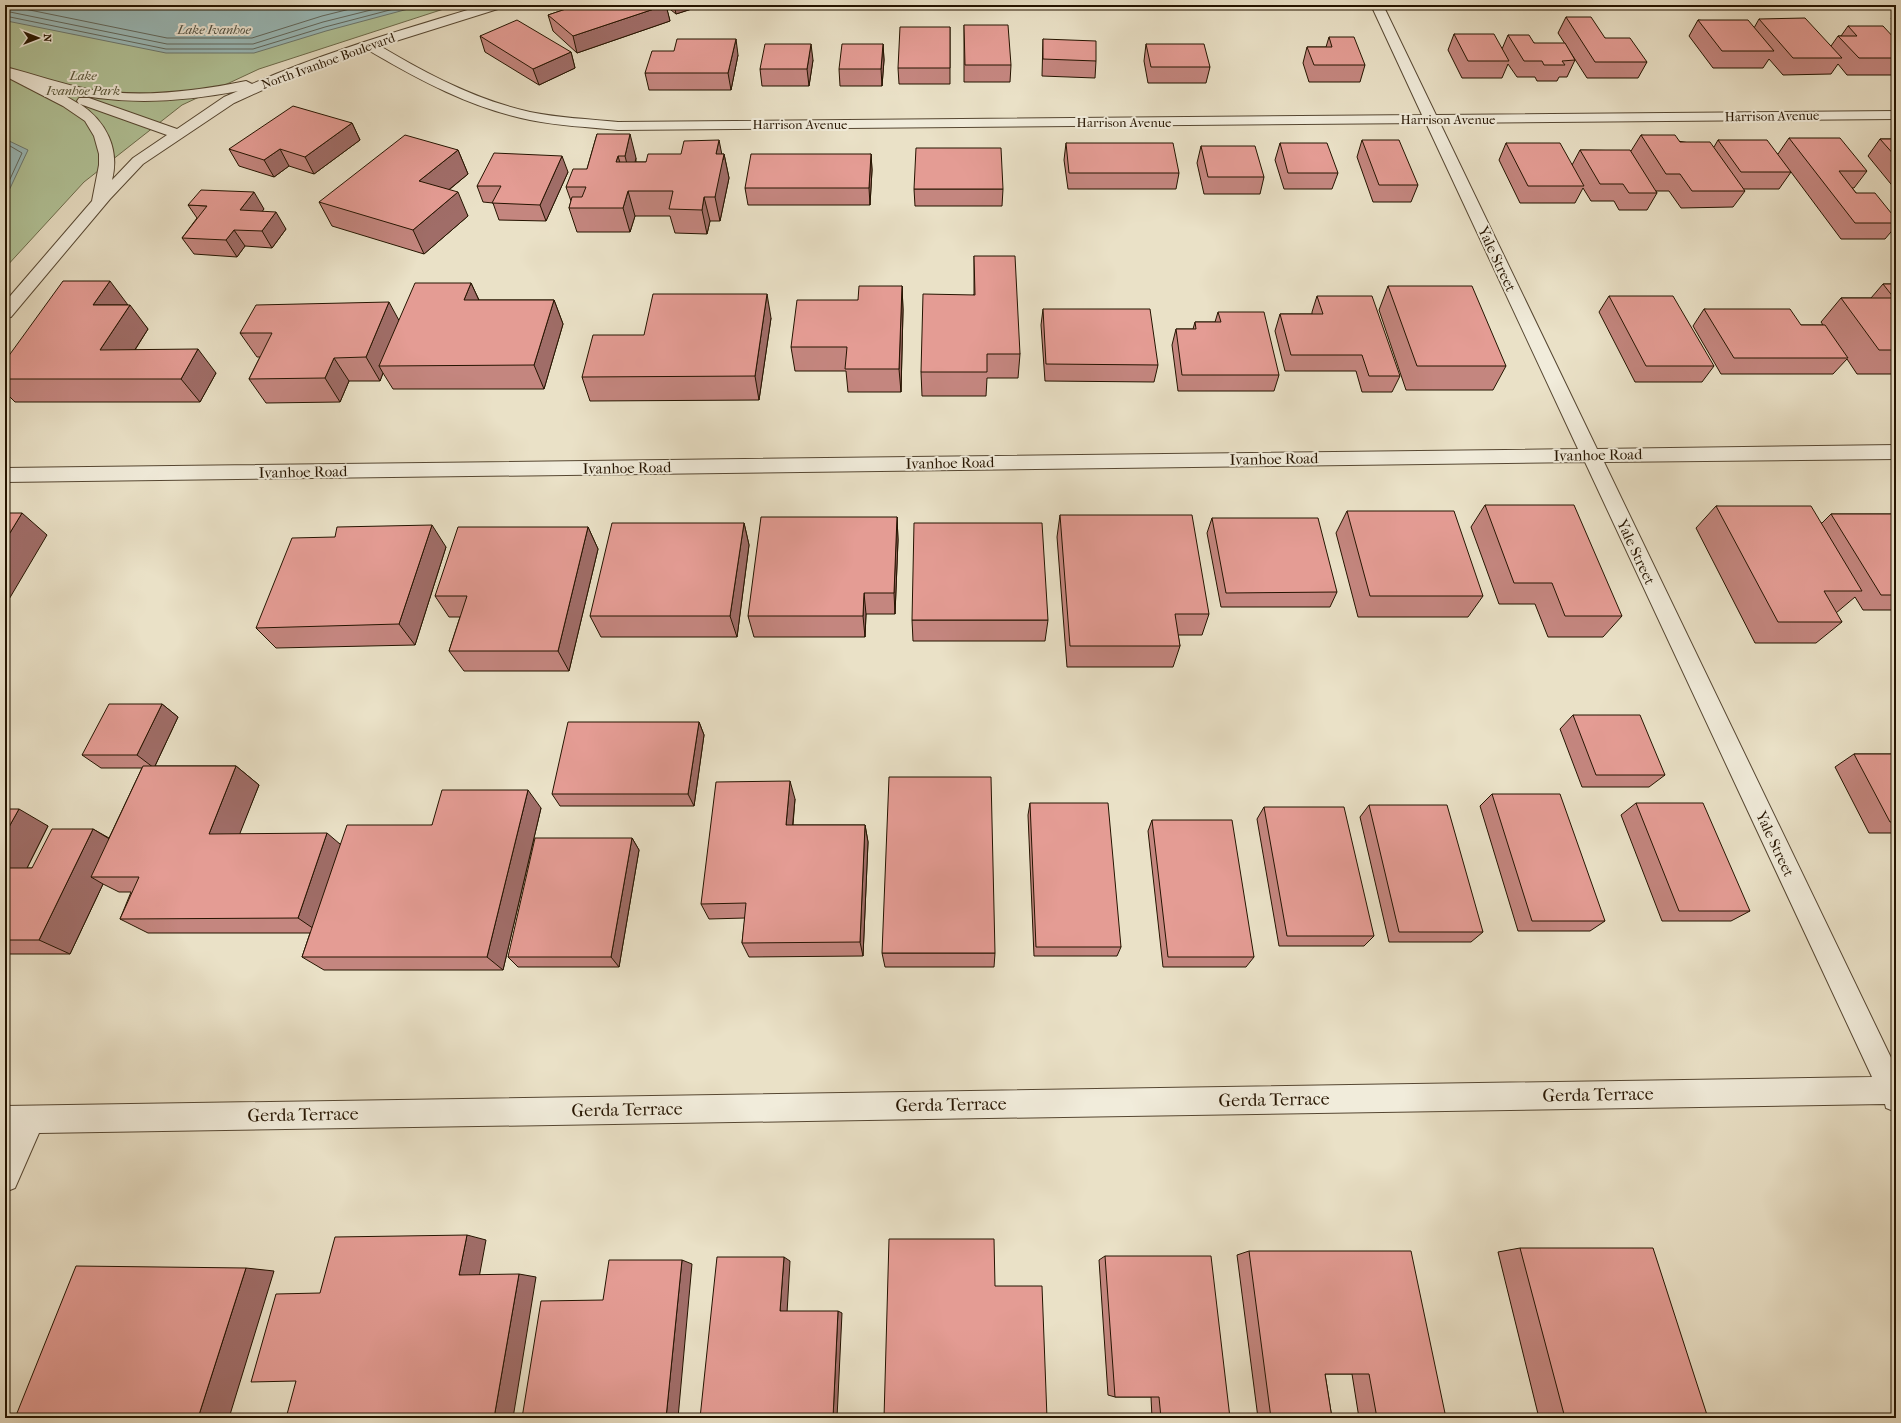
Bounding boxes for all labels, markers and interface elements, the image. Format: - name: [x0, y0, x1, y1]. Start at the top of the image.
- north arrow: [18, 18, 58, 58]
- water label: Lake Ivanhoe: [176, 22, 251, 37]
- street label: North Ivanhoe Boulevard: [259, 29, 398, 92]
- text: N: [41, 34, 54, 43]
- park label: Lake Ivanhoe Park: [45, 68, 120, 98]
- street label: Harrison Avenue: [1724, 108, 1820, 124]
- street label: Harrison Avenue: [1401, 112, 1496, 127]
- street label: Harrison Avenue: [1077, 115, 1172, 130]
- street label: Harrison Avenue: [753, 117, 848, 132]
- street label: Yale Street: [1474, 222, 1520, 295]
- street label: Ivanhoe Road: [1554, 445, 1643, 465]
- street label: Ivanhoe Road: [1230, 449, 1319, 469]
- street label: Ivanhoe Road: [906, 453, 995, 473]
- street label: Ivanhoe Road: [583, 458, 672, 478]
- street label: Ivanhoe Road: [259, 462, 348, 482]
- street label: Yale Street: [1613, 515, 1659, 588]
- street label: Yale Street: [1752, 807, 1798, 880]
- street label: Gerda Terrace: [1542, 1084, 1654, 1106]
- street label: Gerda Terrace: [1218, 1089, 1330, 1111]
- street label: Gerda Terrace: [895, 1094, 1007, 1116]
- street label: Gerda Terrace: [571, 1099, 683, 1121]
- street label: Gerda Terrace: [247, 1104, 359, 1126]

